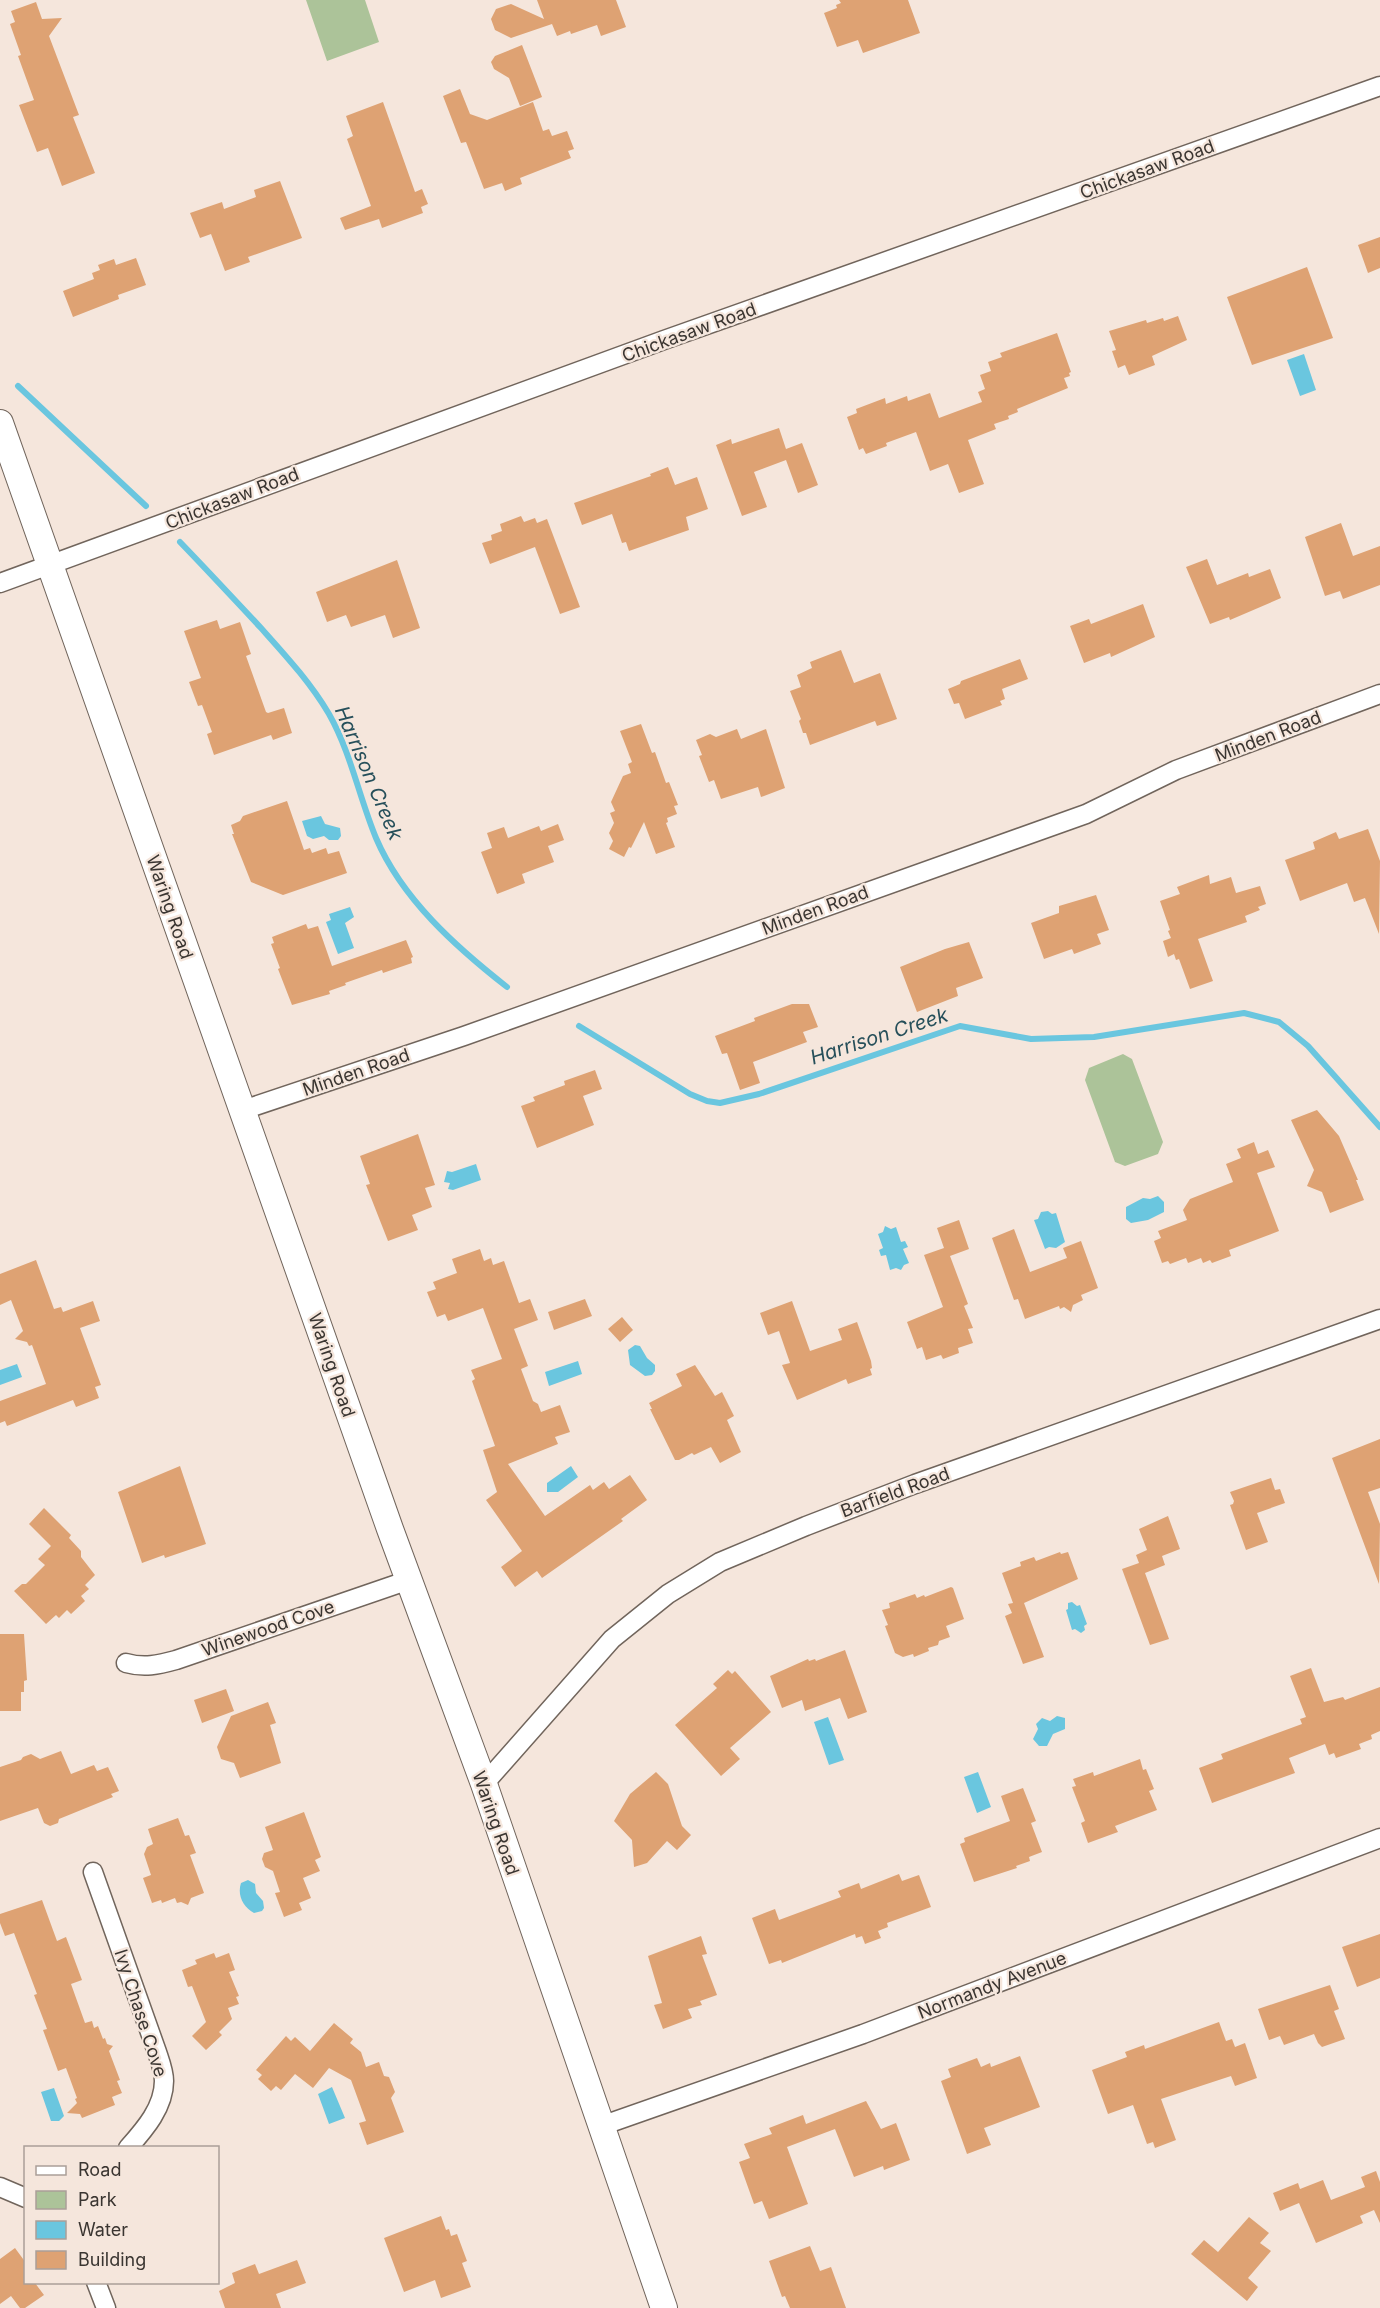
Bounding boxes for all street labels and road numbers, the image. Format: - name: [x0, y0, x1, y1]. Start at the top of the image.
- street label: Chickasaw Road: [1077, 135, 1217, 203]
- street label: Chickasaw Road: [619, 298, 759, 366]
- street label: Chickasaw Road: [162, 463, 302, 533]
- street label: Minden Road: [1212, 706, 1324, 766]
- street label: Waring Road: [142, 852, 198, 962]
- street label: Minden Road: [759, 881, 871, 939]
- street label: Minden Road: [300, 1044, 412, 1100]
- street label: Waring Road: [304, 1310, 360, 1420]
- street label: Barfield Road: [838, 1463, 952, 1521]
- street label: Winewood Cove: [199, 1595, 337, 1661]
- street label: Waring Road: [468, 1768, 524, 1878]
- street label: Ivy Chase Cove: [110, 1946, 172, 2080]
- street label: Normandy Avenue: [915, 1947, 1069, 2023]

